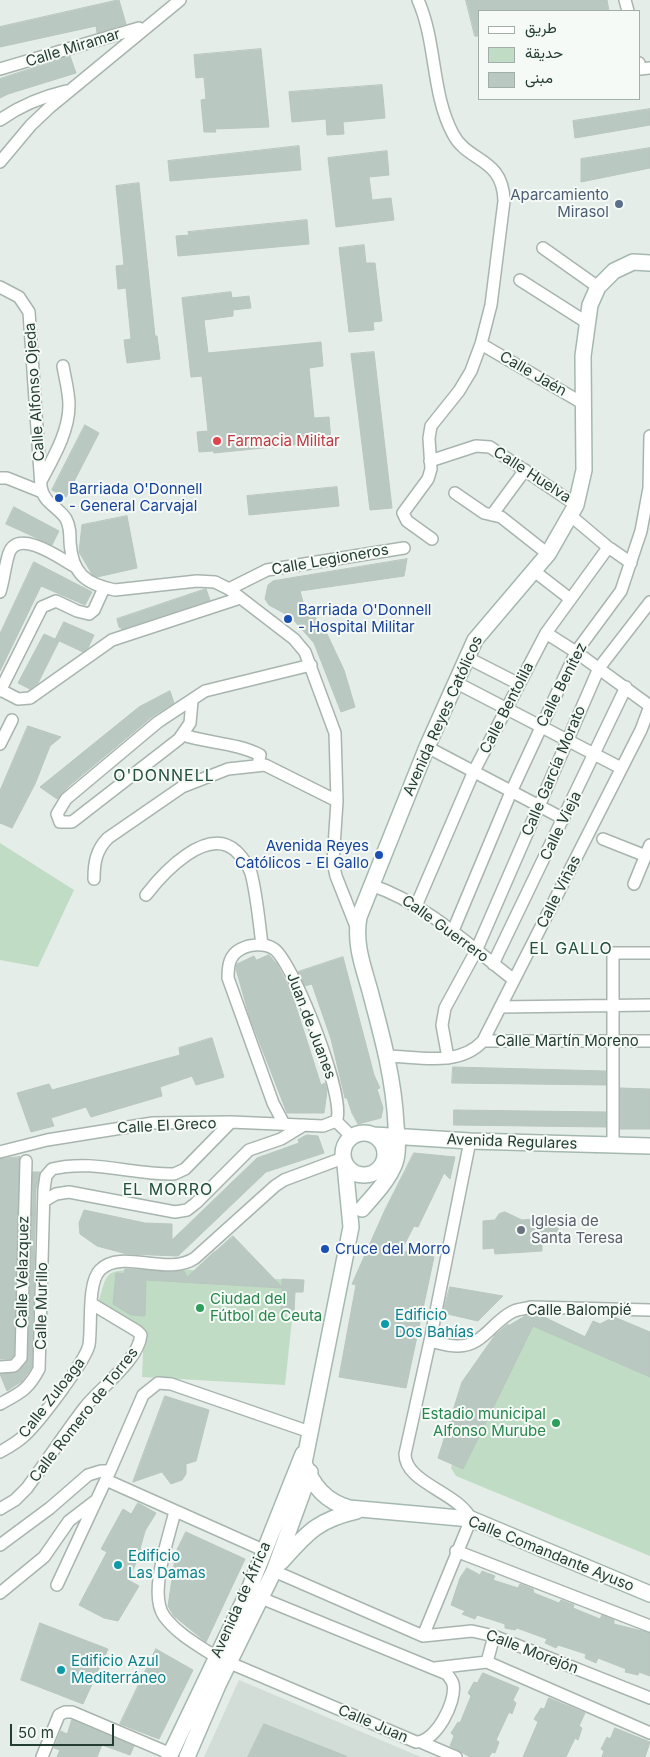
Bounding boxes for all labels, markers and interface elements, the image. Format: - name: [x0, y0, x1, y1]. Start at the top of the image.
- legend: [478, 10, 640, 100]
- text: طريق: [525, 18, 557, 37]
- street label: Calle Miramar: [23, 25, 123, 71]
- text: حديقة: [525, 43, 563, 62]
- text: مبنى: [525, 68, 553, 87]
- place label: Aparcamiento Mirasol: [510, 186, 609, 221]
- marker: Aparcamiento Mirasol: [613, 198, 625, 210]
- street label: Calle Alfonso Ojeda: [21, 322, 49, 462]
- street label: Calle Jaén: [496, 348, 570, 400]
- place label: Farmacia Militar: [227, 432, 340, 450]
- marker: Farmacia Militar: [211, 435, 223, 447]
- street label: Calle Huelva: [490, 443, 574, 507]
- place label: Barriada O'Donnell - General Carvajal: [69, 480, 202, 515]
- marker: Barriada O'Donnell - General Carvajal: [53, 492, 65, 504]
- street label: Calle Legioneros: [270, 541, 390, 579]
- place label: Barriada O'Donnell - Hospital Militar: [298, 601, 431, 636]
- marker: Barriada O'Donnell - Hospital Militar: [282, 613, 294, 625]
- street label: Avenida Reyes Católicos: [400, 633, 486, 799]
- street label: Calle Benítez: [533, 640, 591, 730]
- street label: Calle Bentolila: [476, 659, 538, 757]
- street label: Calle García Morato: [518, 703, 590, 839]
- district label: O'DONNELL: [112, 766, 216, 786]
- street label: Calle Vieja: [537, 789, 585, 863]
- place label: Avenida Reyes Católicos - El Gallo: [235, 837, 369, 872]
- marker: Avenida Reyes Católicos - El Gallo: [373, 849, 385, 861]
- street label: Calle Viñas: [533, 853, 585, 931]
- street label: Calle Guerrero: [398, 891, 492, 967]
- district label: EL GALLO: [528, 939, 614, 959]
- street label: Juan de Juanes: [282, 970, 340, 1082]
- street label: Calle Martín Moreno: [495, 1032, 639, 1050]
- street label: Calle El Greco: [117, 1114, 217, 1138]
- street label: Avenida Regulares: [446, 1131, 578, 1153]
- district label: EL MORRO: [122, 1180, 214, 1200]
- place label: Iglesia de Santa Teresa: [531, 1212, 623, 1247]
- street label: Calle Velazquez: [13, 1215, 33, 1329]
- marker: Iglesia de Santa Teresa: [515, 1224, 527, 1236]
- place label: Cruce del Morro: [335, 1240, 451, 1258]
- marker: Cruce del Morro: [319, 1243, 331, 1255]
- street label: Calle Murillo: [32, 1262, 52, 1350]
- place label: Ciudad del Fútbol de Ceuta: [210, 1290, 322, 1325]
- street label: Calle Balompié: [526, 1301, 632, 1319]
- marker: Ciudad del Fútbol de Ceuta: [194, 1302, 206, 1314]
- place label: Edificio Dos Bahías: [395, 1306, 474, 1341]
- marker: Edificio Dos Bahías: [379, 1318, 391, 1330]
- street label: Calle Romero de Torres: [26, 1344, 142, 1486]
- street label: Calle Zuloaga: [15, 1354, 89, 1442]
- place label: Estadio municipal Alfonso Murube: [422, 1405, 546, 1440]
- marker: Estadio municipal Alfonso Murube: [550, 1417, 562, 1429]
- street label: Calle Comandante Ayuso: [465, 1512, 637, 1596]
- street label: Avenida de África: [207, 1539, 275, 1661]
- place label: Edificio Las Damas: [128, 1547, 206, 1582]
- marker: Edificio Las Damas: [112, 1559, 124, 1571]
- street label: Calle Morejón: [483, 1626, 581, 1678]
- place label: Edificio Azul Mediterráneo: [71, 1652, 166, 1687]
- marker: Edificio Azul Mediterráneo: [55, 1664, 67, 1676]
- street label: Calle Juan: [335, 1701, 411, 1747]
- scale bar: [12, 1714, 116, 1746]
- text: 50 m: [18, 1723, 54, 1742]

